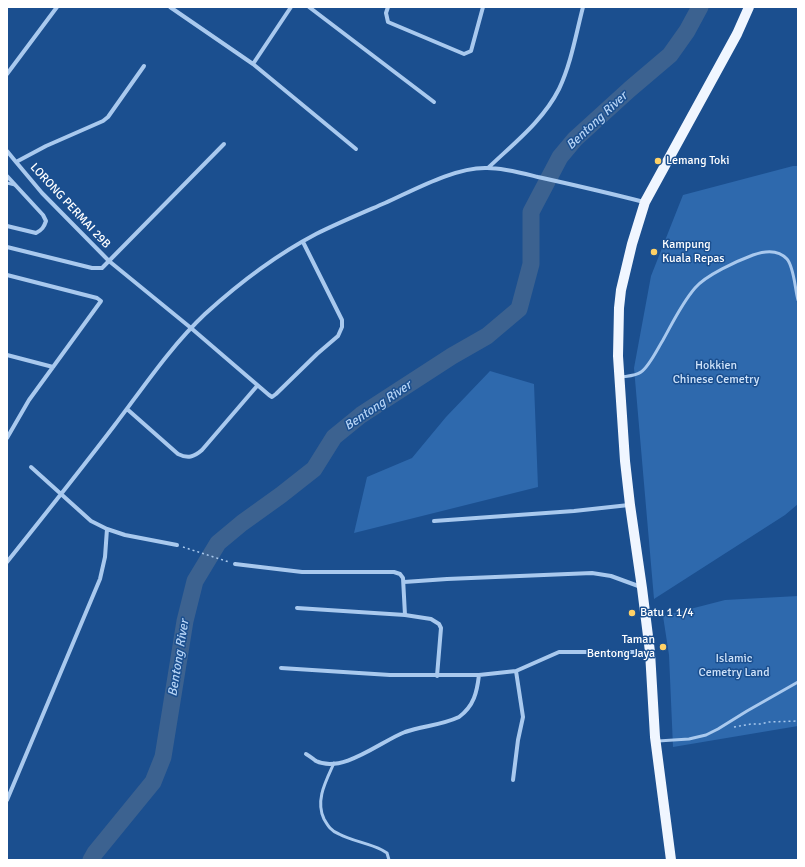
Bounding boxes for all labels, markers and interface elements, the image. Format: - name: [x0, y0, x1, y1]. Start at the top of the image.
- water label: Bentong River: [563, 89, 631, 153]
- place label: Lemang Toki: [666, 154, 729, 168]
- marker: Lemang Toki: [653, 156, 663, 166]
- street label: LORONG PERMAI 29B: [27, 160, 113, 252]
- place label: Kampung Kuala Repas: [662, 238, 725, 266]
- marker: Kampung Kuala Repas: [649, 247, 659, 257]
- park label: Hokkien Chinese Cemetry: [673, 359, 759, 387]
- water label: Bentong River: [341, 378, 415, 434]
- place label: Batu 1 1/4: [640, 606, 694, 620]
- marker: Batu 1 1/4: [627, 608, 637, 618]
- water label: Bentong River: [165, 618, 193, 698]
- place label: Taman Bentong Jaya: [587, 633, 655, 661]
- marker: Taman Bentong Jaya: [658, 642, 668, 652]
- park label: Islamic Cemetry Land: [698, 652, 770, 680]

